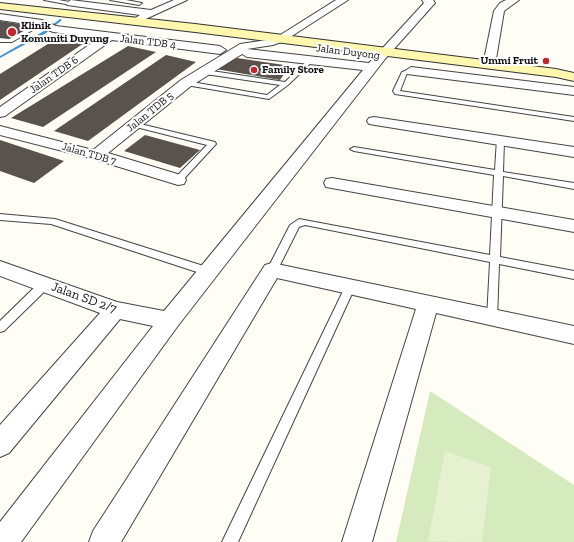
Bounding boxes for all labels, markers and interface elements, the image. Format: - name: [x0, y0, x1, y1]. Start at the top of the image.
- place label: Klinik Komuniti Duyung: [21, 19, 109, 45]
- marker: Klinik Komuniti Duyung: [6, 26, 18, 38]
- street label: Jalan TDB 4: [119, 32, 177, 52]
- street label: Jalan Duyong: [315, 42, 381, 62]
- street label: Jalan TDB 6: [27, 53, 81, 97]
- place label: Ummi Fruit: [481, 54, 538, 68]
- marker: Ummi Fruit: [541, 56, 551, 66]
- place label: Family Store: [262, 63, 324, 77]
- marker: Family Store: [249, 65, 259, 75]
- street label: Jalan TDB 5: [124, 89, 176, 135]
- street label: Jalan TDB 7: [60, 140, 118, 168]
- street label: Jalan SD 2/7: [49, 279, 119, 317]

